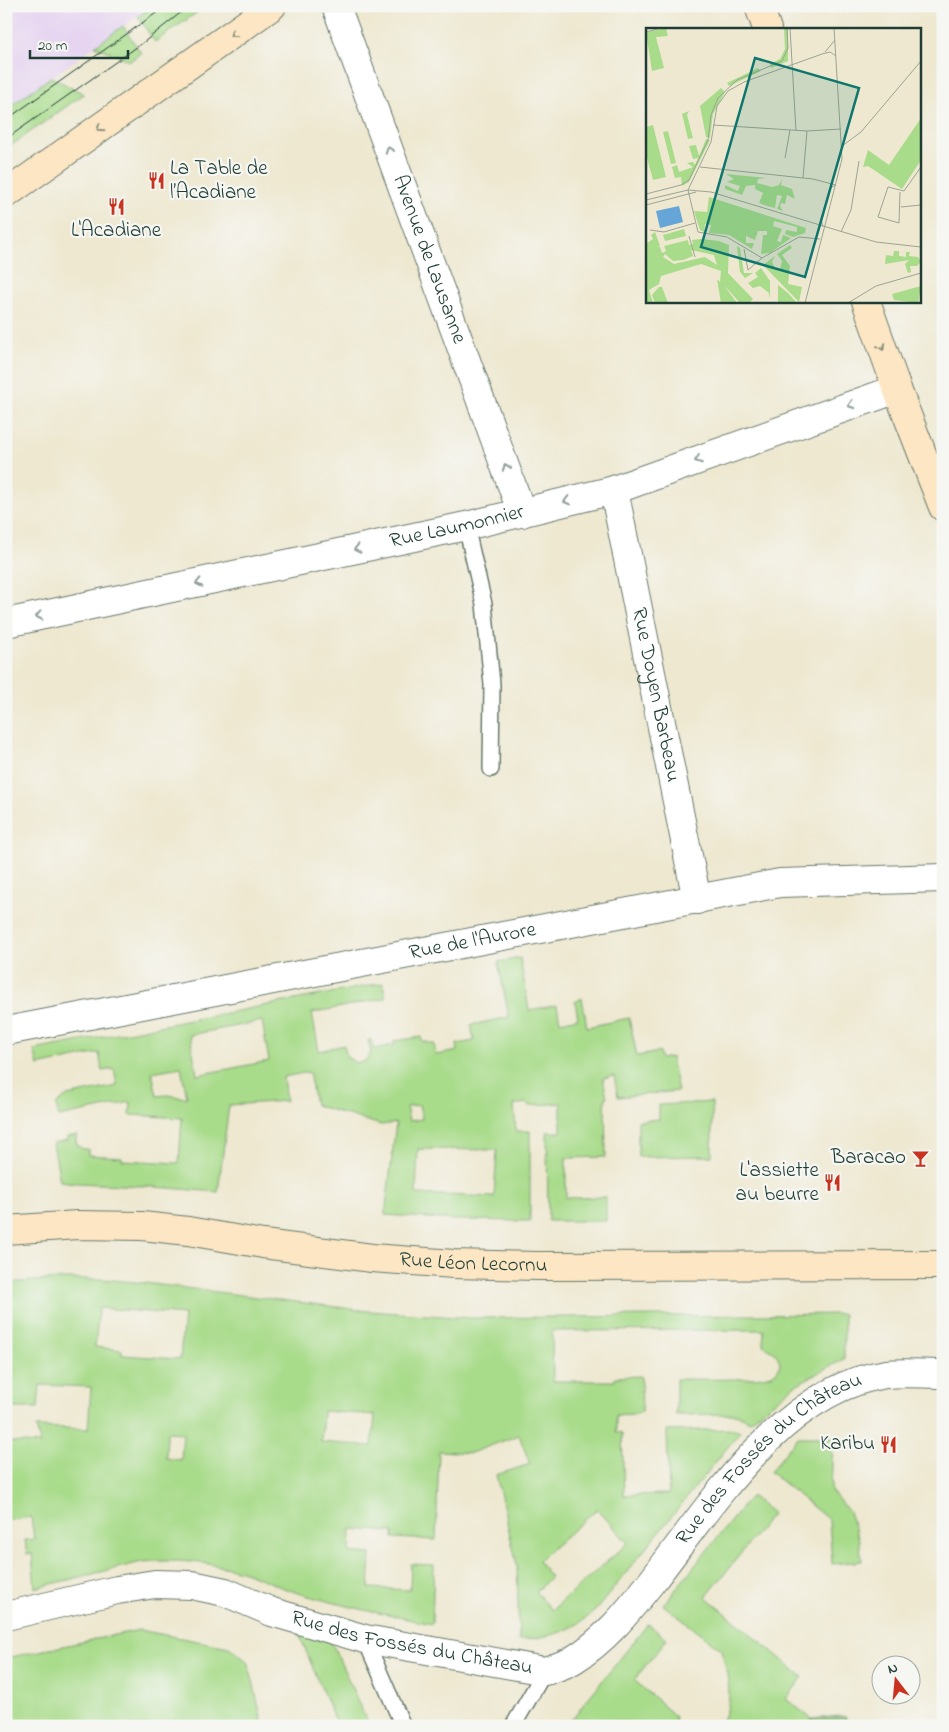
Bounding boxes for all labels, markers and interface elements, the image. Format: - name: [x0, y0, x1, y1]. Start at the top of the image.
- scale bar: [30, 28, 128, 60]
- one-way arrow: [229, 28, 238, 37]
- inset map: [646, 28, 922, 302]
- text: 20 m: [38, 35, 68, 57]
- one-way arrow: [96, 122, 106, 131]
- one-way arrow: [385, 146, 395, 155]
- place label: La Table de l’Acadiane: [170, 154, 268, 208]
- restaurant icon: La Table de l’Acadiane: [146, 171, 166, 191]
- street label: Avenue de Lausanne: [384, 171, 474, 349]
- restaurant icon: L'Acadiane: [106, 196, 126, 216]
- place label: L'Acadiane: [71, 216, 162, 246]
- one-way arrow: [876, 342, 886, 351]
- one-way arrow: [847, 399, 856, 409]
- one-way arrow: [694, 454, 703, 464]
- one-way arrow: [502, 463, 512, 471]
- one-way arrow: [563, 495, 572, 506]
- street label: Rue Laumonnier: [387, 497, 528, 557]
- one-way arrow: [353, 543, 362, 554]
- one-way arrow: [194, 577, 203, 588]
- street label: Rue Doyen Barbeau: [623, 605, 688, 785]
- one-way arrow: [35, 610, 44, 621]
- street label: Rue de l'Aurore: [407, 915, 539, 969]
- place label: Baracao: [830, 1143, 906, 1173]
- bar icon: Baracao: [910, 1148, 930, 1168]
- place label: L'assiette au beurre: [736, 1156, 820, 1210]
- restaurant icon: L'assiette au beurre: [823, 1173, 843, 1193]
- street label: Rue Léon Lecornu: [398, 1245, 548, 1281]
- street label: Rue des Fossés du Château: [669, 1365, 866, 1552]
- place label: Karibu: [820, 1429, 875, 1459]
- restaurant icon: Karibu: [879, 1434, 899, 1454]
- street label: Rue des Fossés du Château: [287, 1603, 535, 1684]
- north arrow: [872, 1654, 922, 1704]
- text: N: [885, 1658, 900, 1680]

